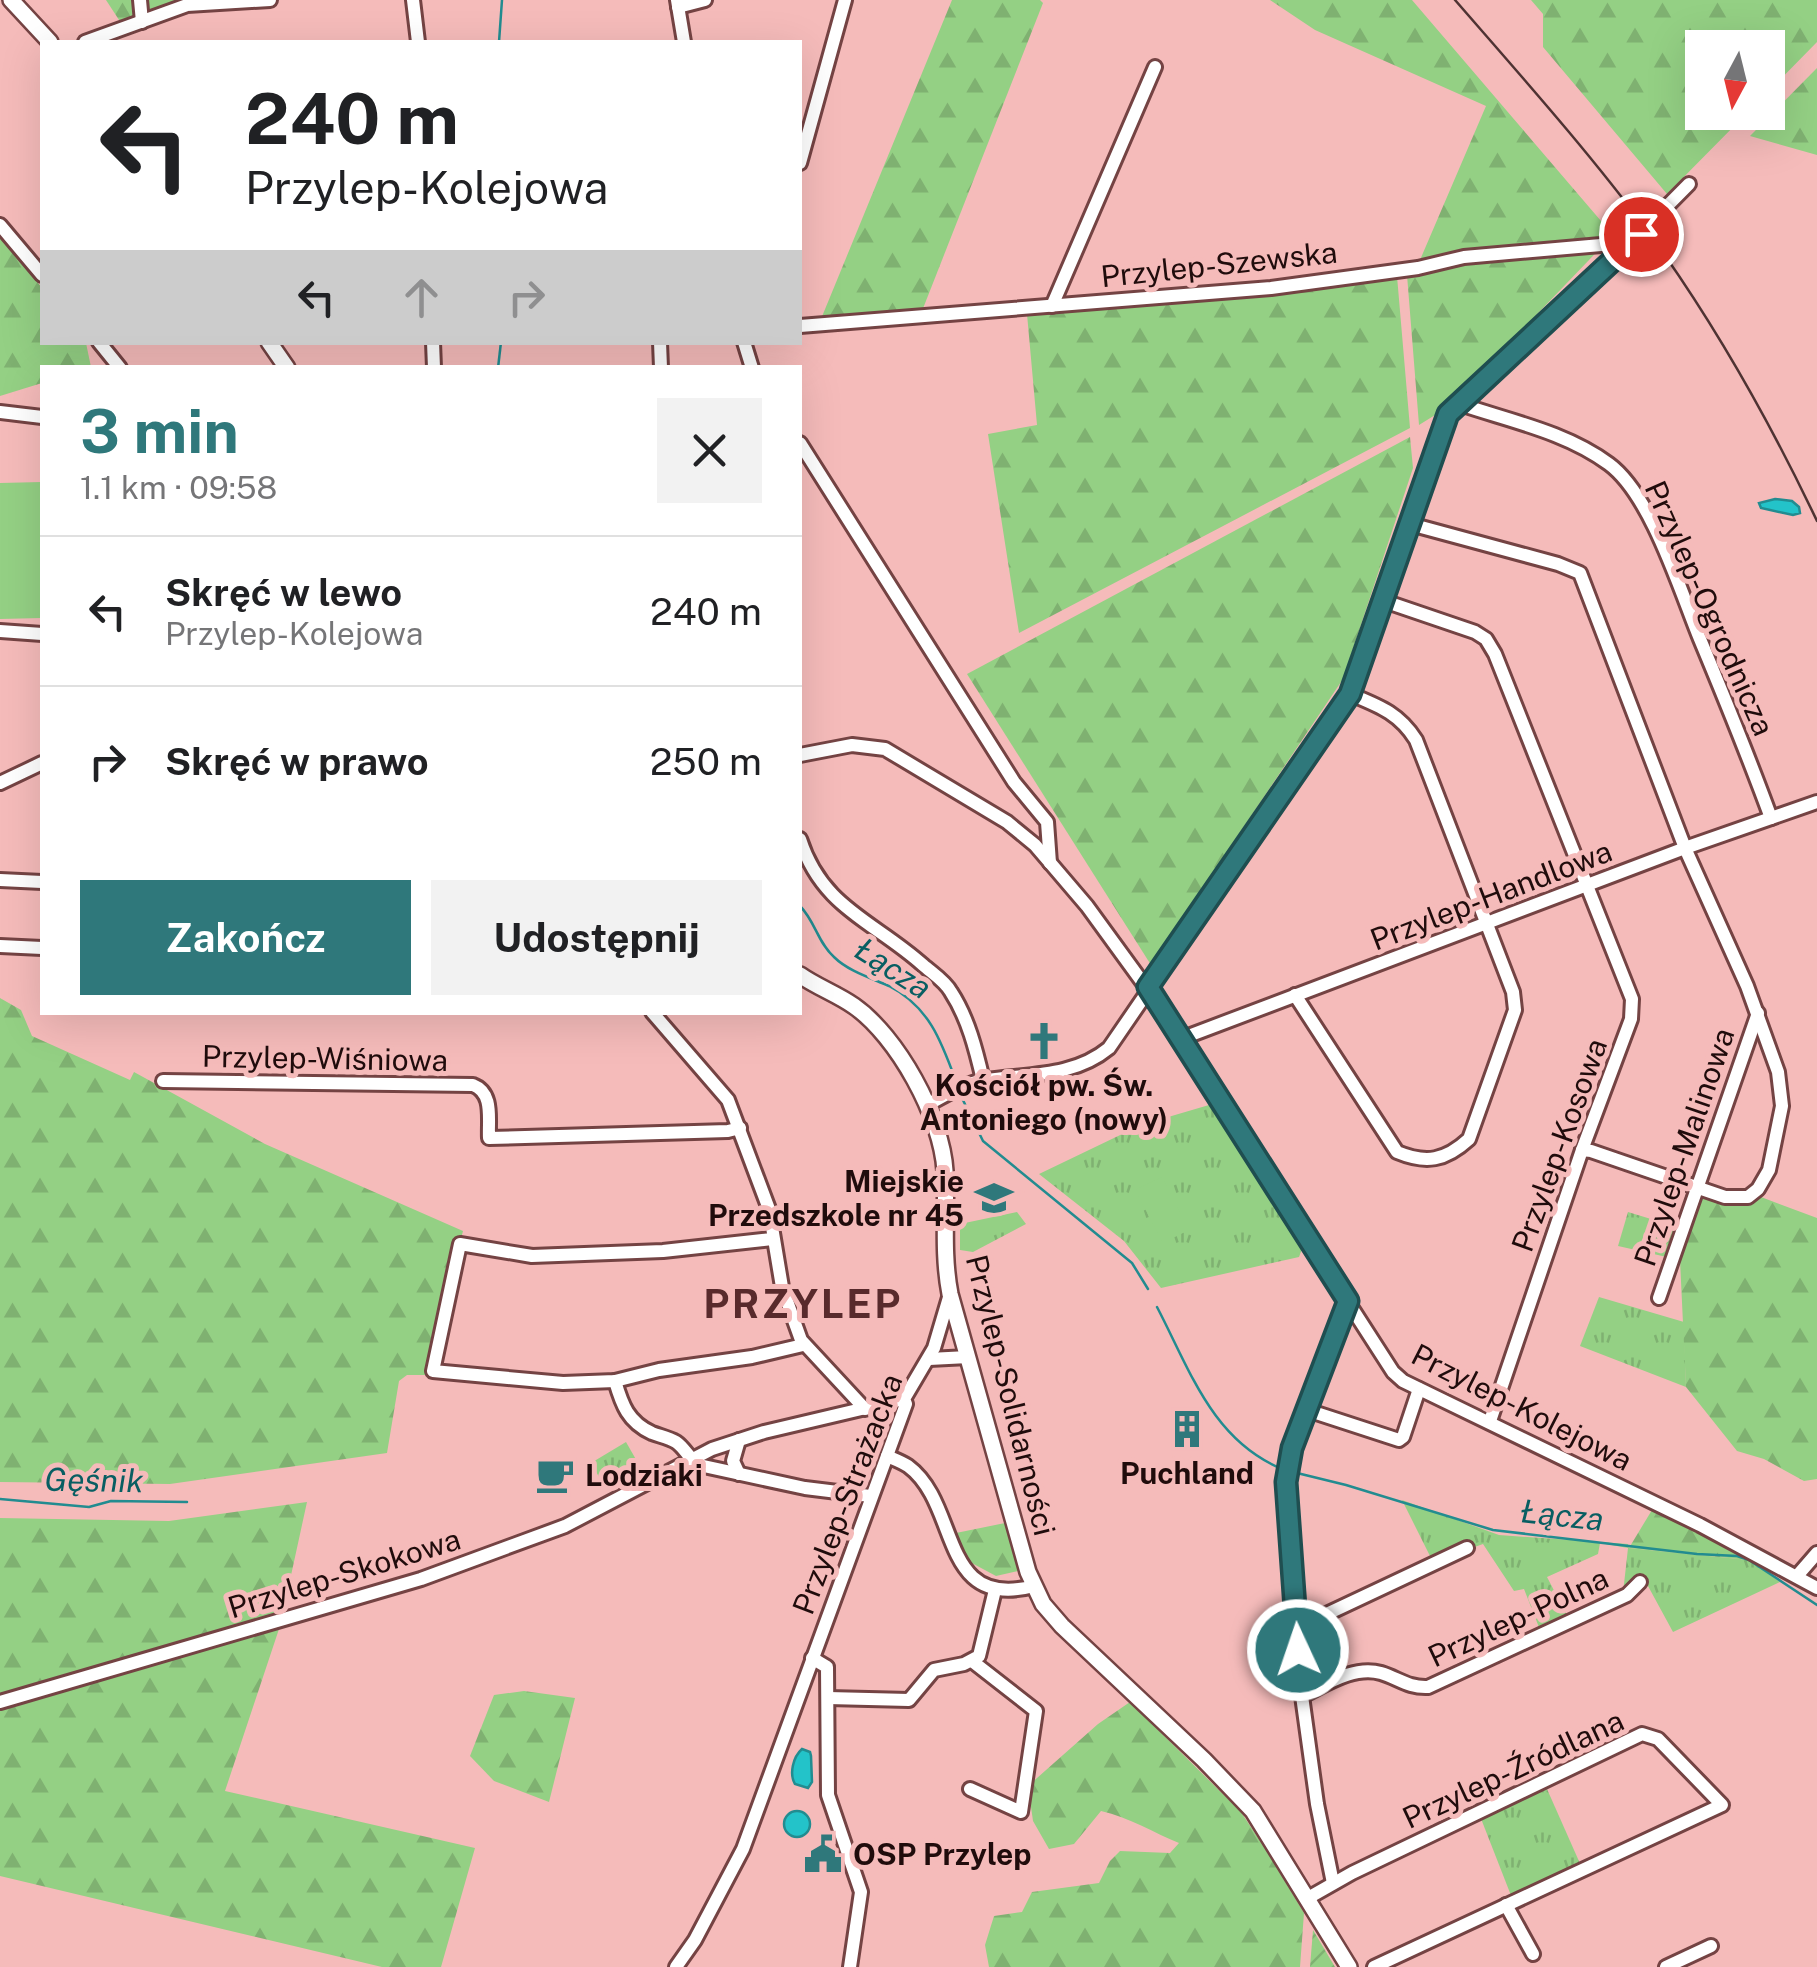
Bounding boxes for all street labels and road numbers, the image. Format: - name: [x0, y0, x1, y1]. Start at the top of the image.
- street label: Przylep-Szewska: [1099, 234, 1339, 294]
- street label: Przylep-Ogrodnicza: [1638, 475, 1782, 741]
- street label: Przylep-Handlowa: [1365, 832, 1617, 958]
- street label: Przylep-Malinowa: [1626, 1023, 1742, 1271]
- street label: Przylep-Kosowa: [1504, 1034, 1614, 1256]
- street label: Przylep-Wiśniowa: [202, 1038, 448, 1078]
- street label: Przylep-Solidarności: [959, 1251, 1063, 1539]
- street label: Przylep-Kolejowa: [1406, 1336, 1638, 1478]
- street label: Przylep-Strażacka: [785, 1369, 909, 1619]
- street label: Przylep-Skokowa: [223, 1521, 465, 1625]
- street label: Przylep-Polna: [1422, 1560, 1614, 1674]
- street label: Przylep-Źródlana: [1397, 1702, 1629, 1836]

